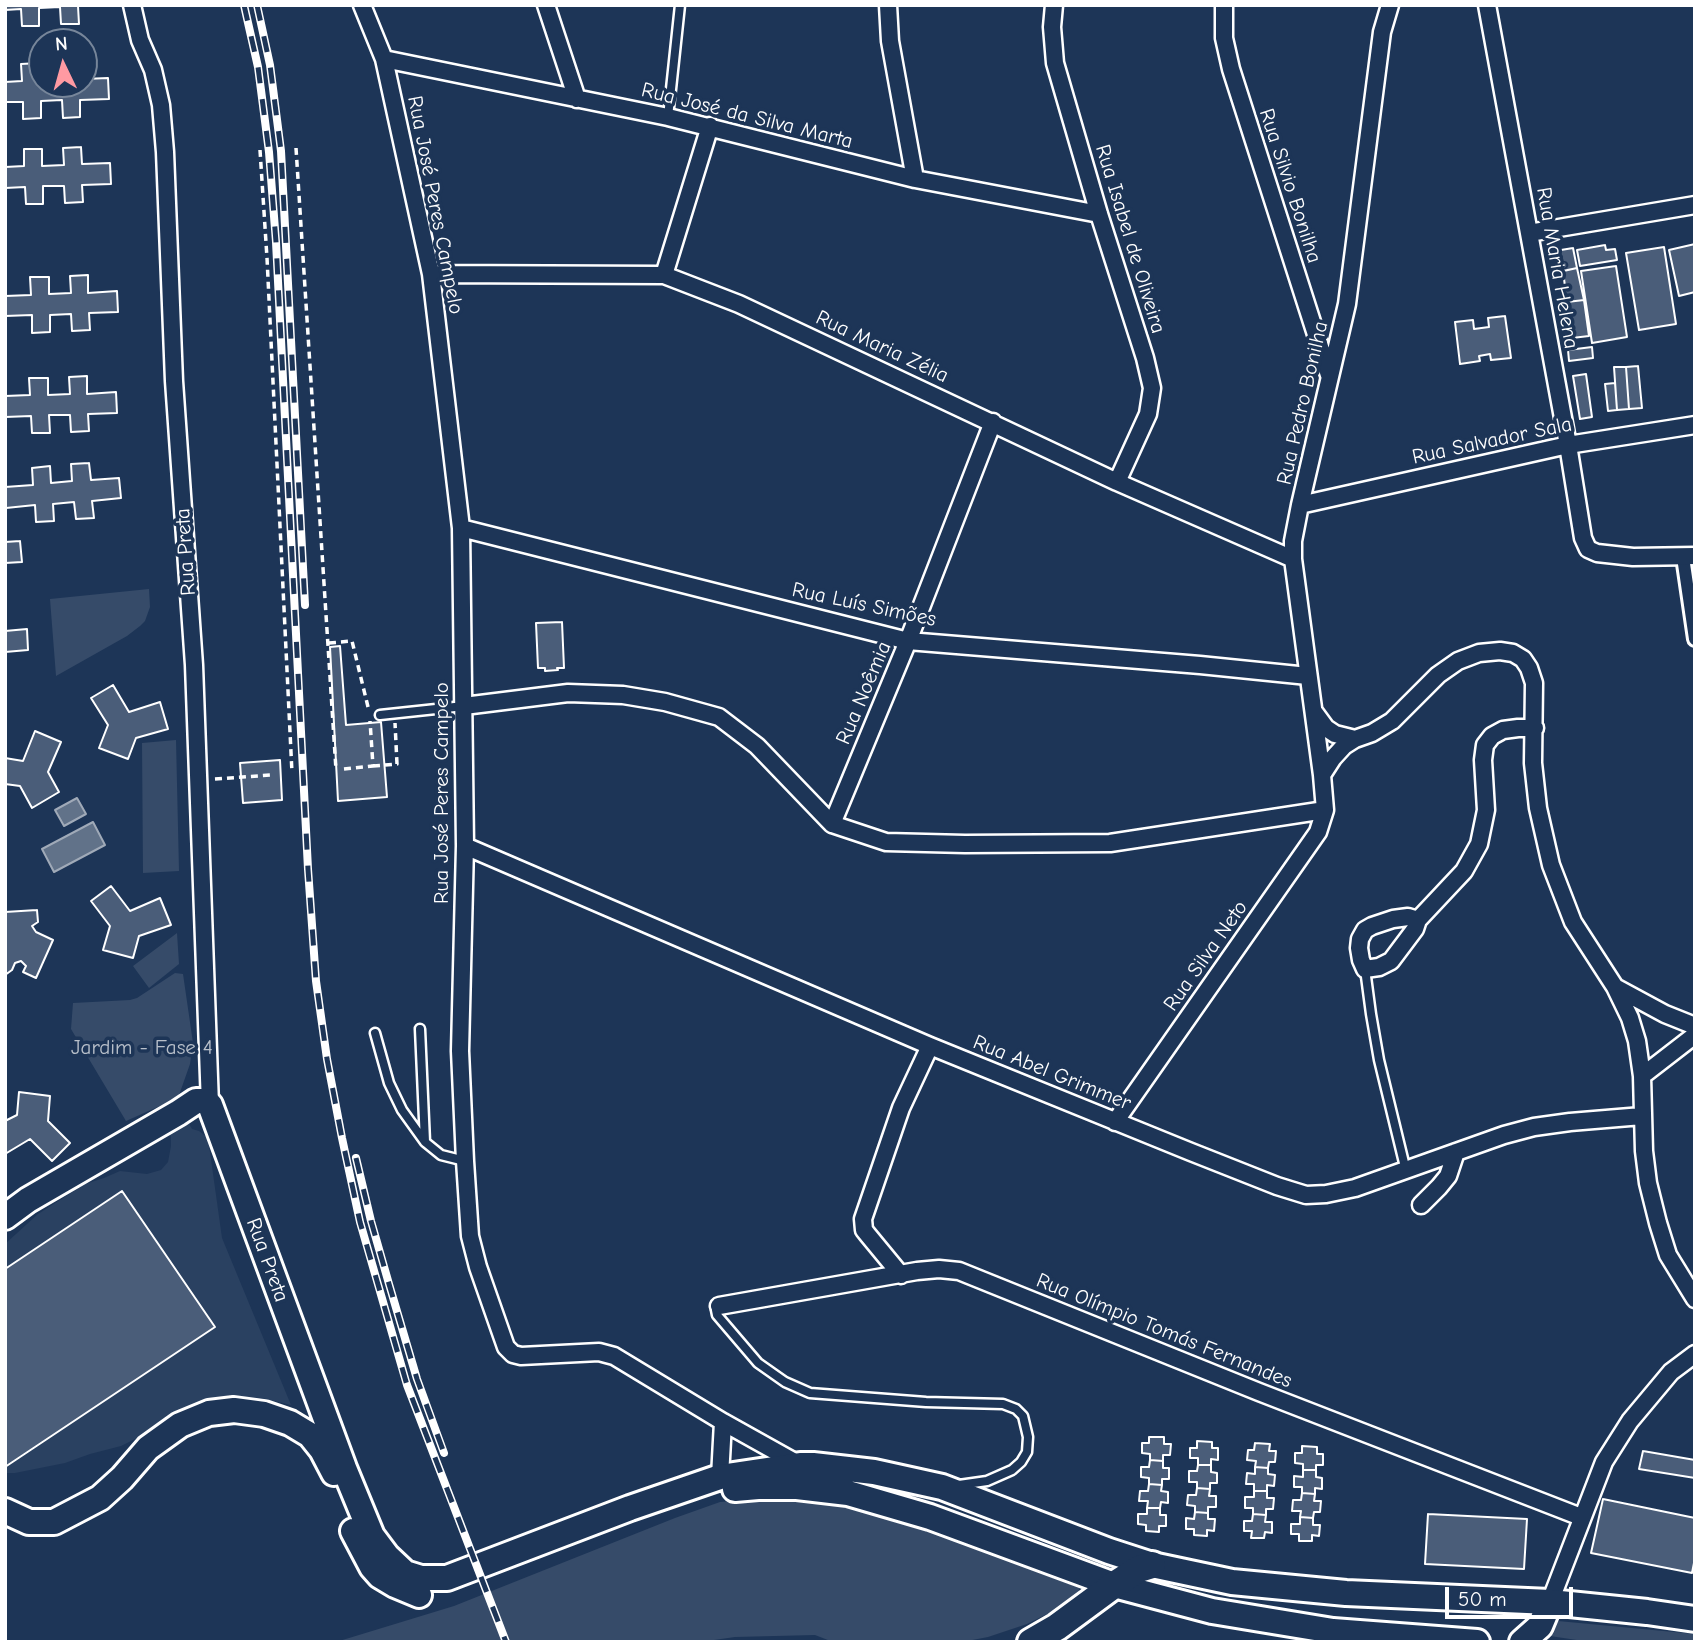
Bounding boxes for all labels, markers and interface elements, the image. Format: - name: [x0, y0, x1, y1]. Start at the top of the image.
- north arrow: [28, 28, 98, 98]
- text: N: [54, 33, 68, 56]
- street label: Rua José da Silva Marta: [639, 78, 855, 154]
- street label: Rua José Peres Campelo: [401, 94, 469, 316]
- street label: Rua Silvio Bonilha: [1253, 106, 1327, 266]
- street label: Rua Isabel de Oliveira: [1089, 142, 1171, 336]
- street label: Rua Maria Helena: [1530, 185, 1584, 351]
- street label: Rua Maria Zélia: [812, 305, 952, 389]
- street label: Rua Pedro Bonilha: [1272, 319, 1334, 487]
- street label: Rua Salvador Sala: [1410, 412, 1574, 470]
- street label: Rua Preta: [170, 507, 202, 597]
- street label: Rua Luís Simões: [790, 577, 938, 633]
- street label: Rua Noêmia: [831, 638, 897, 748]
- street label: Rua José Peres Campelo: [429, 682, 455, 904]
- street label: Rua Silva Neto: [1159, 896, 1253, 1016]
- street label: Rua Abel Grimmer: [969, 1030, 1135, 1116]
- park label: Jardim - Fase 4: [71, 1035, 213, 1061]
- street label: Rua Preta: [240, 1215, 294, 1305]
- street label: Rua Olímpio Tomás Fernandes: [1032, 1268, 1296, 1394]
- scale bar: [1448, 1574, 1576, 1618]
- text: 50 m: [1458, 1587, 1507, 1611]

